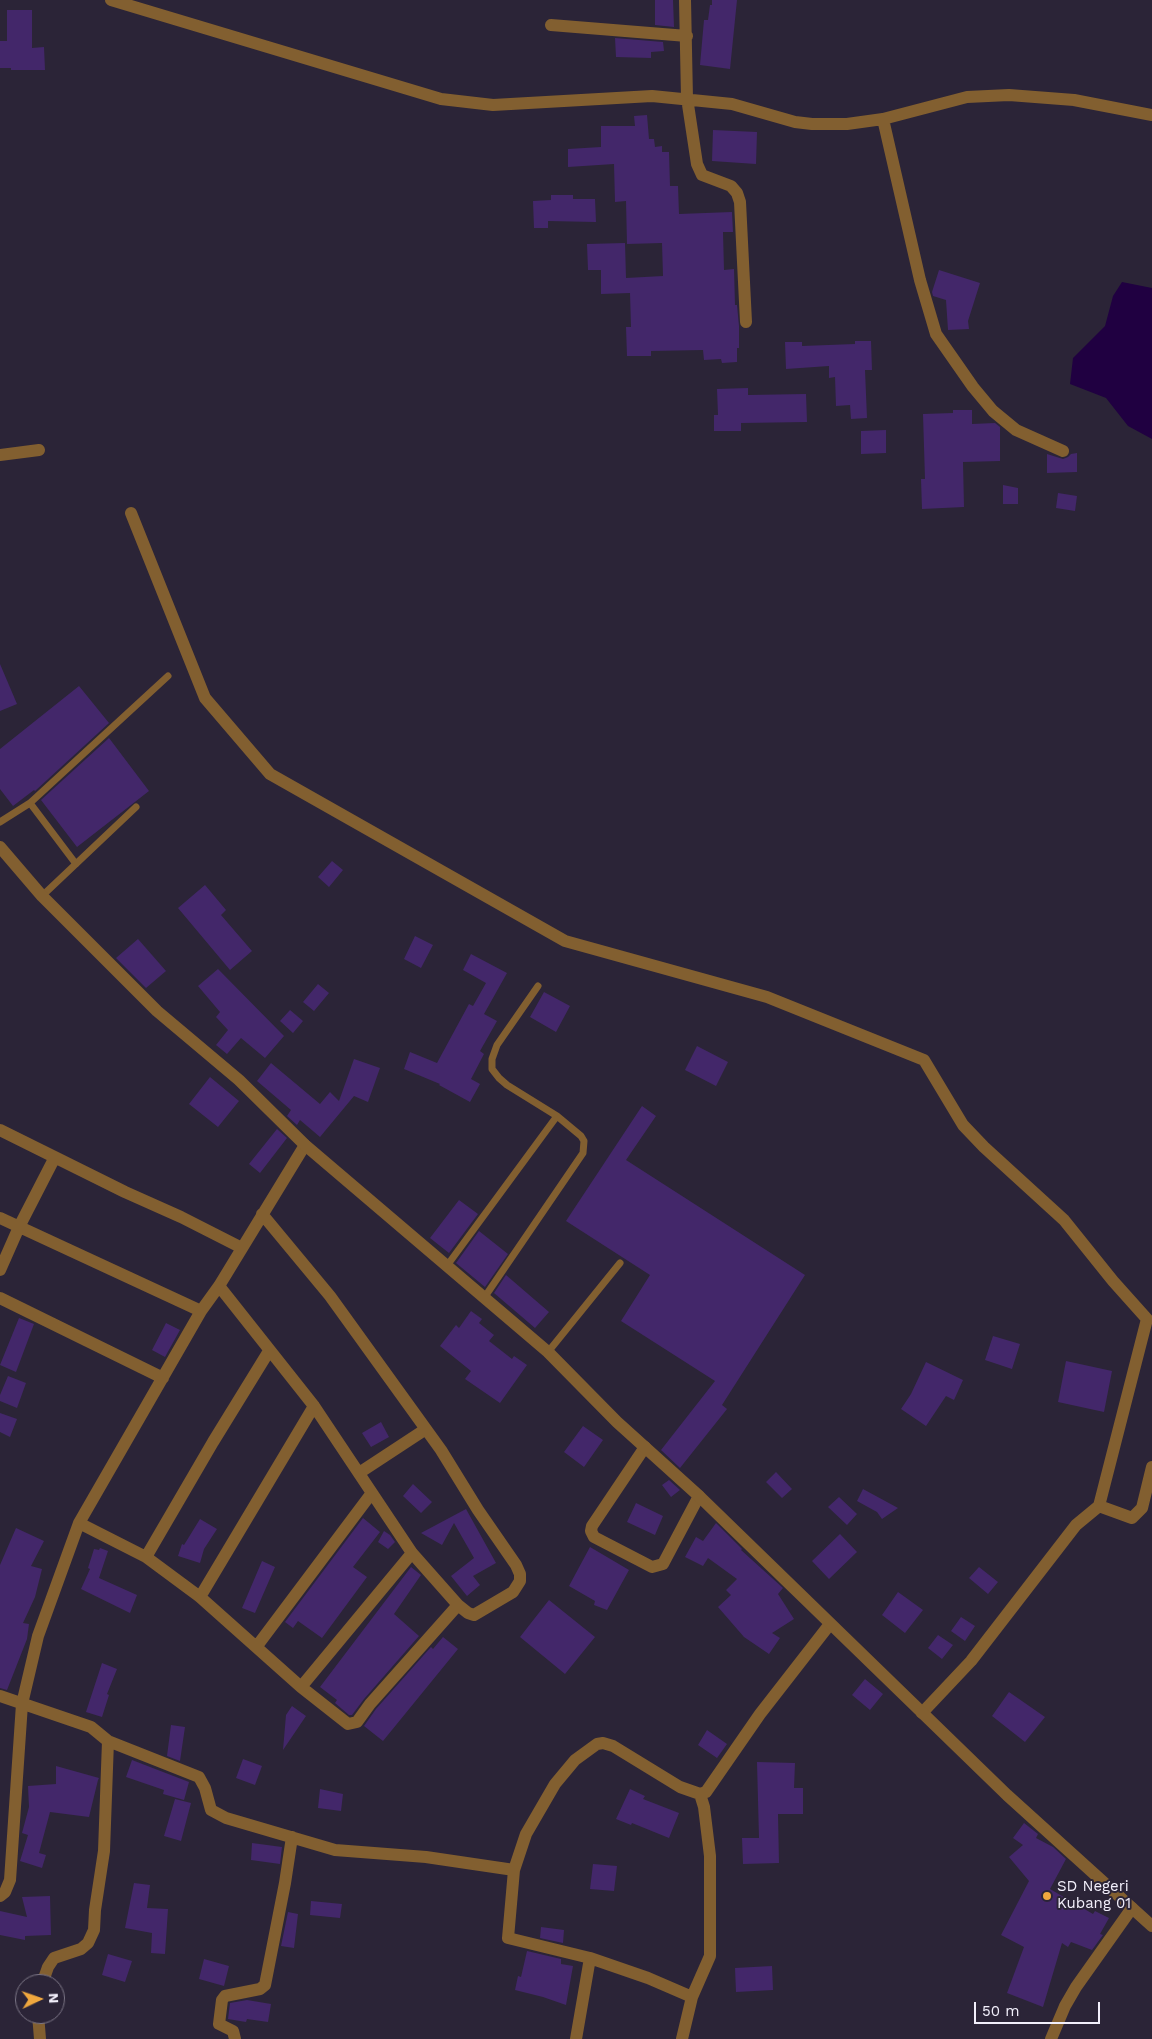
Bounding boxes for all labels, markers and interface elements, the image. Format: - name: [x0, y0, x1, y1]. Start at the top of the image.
- place label: SD Negeri Kubang 01: [1057, 1878, 1131, 1913]
- marker: SD Negeri Kubang 01: [1041, 1890, 1053, 1902]
- north arrow: [15, 1974, 65, 2024]
- scale bar: [977, 1992, 1103, 2024]
- text: N: [46, 1993, 62, 2004]
- text: 50 m: [982, 2002, 1019, 2020]

